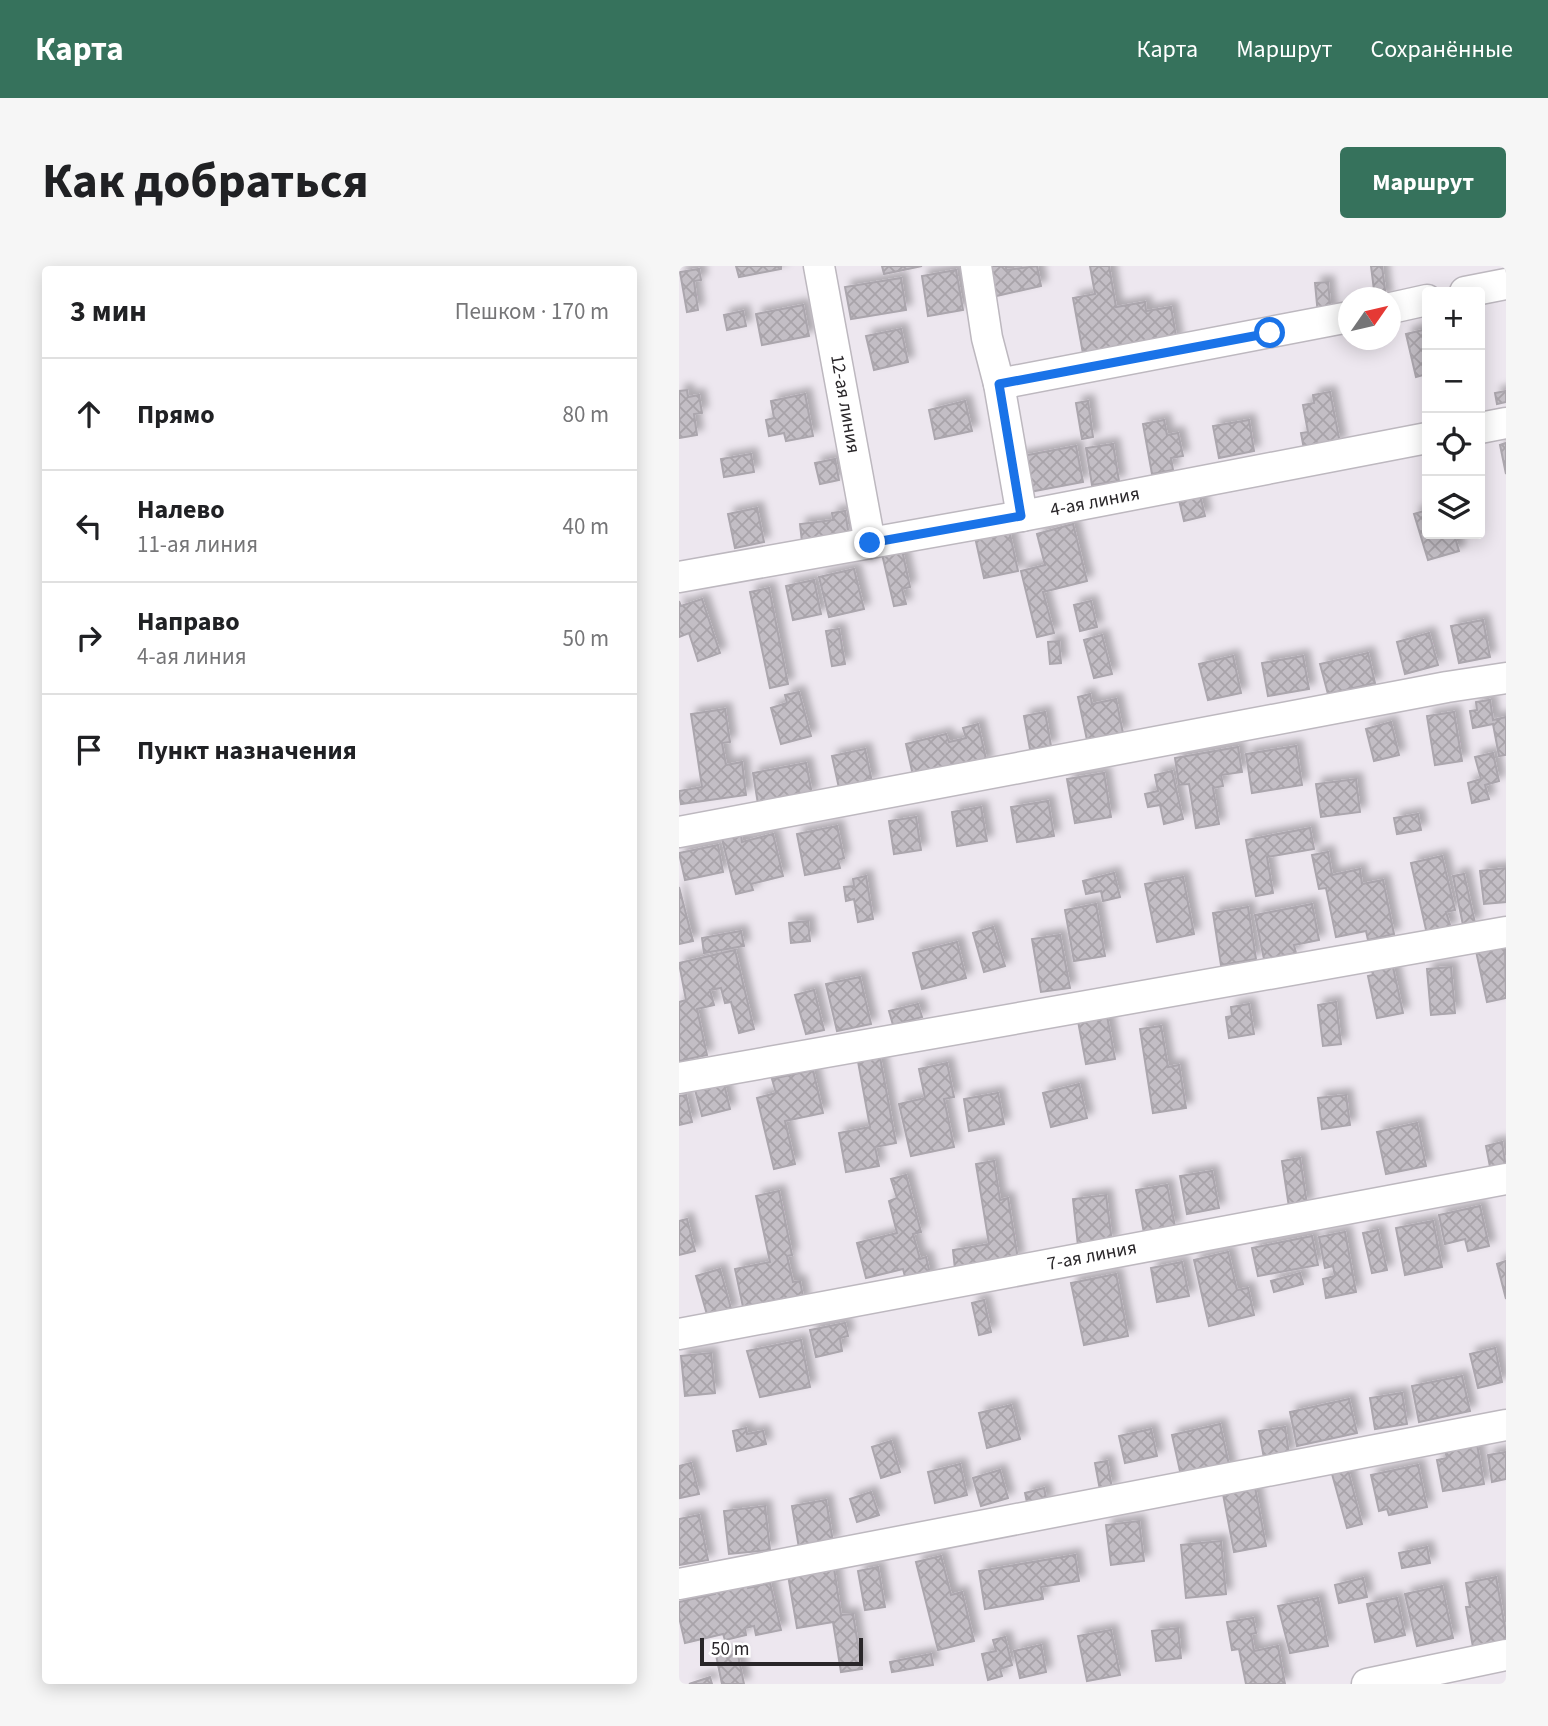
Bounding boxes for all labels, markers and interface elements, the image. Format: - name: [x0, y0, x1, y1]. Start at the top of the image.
- text: Карта: [35, 26, 124, 73]
- text: Карта: [1137, 32, 1198, 67]
- text: Маршрут: [1236, 32, 1332, 67]
- text: Сохранённые: [1370, 32, 1513, 67]
- text: Как добраться: [42, 147, 369, 217]
- button: Маршрут: [1340, 147, 1506, 218]
- north arrow: [1338, 287, 1401, 350]
- map controls: [1422, 287, 1485, 539]
- button: +: [1422, 287, 1485, 350]
- text: 3 мин: [70, 290, 147, 333]
- text: Пешком · 170 m: [455, 295, 609, 328]
- route start: [1254, 317, 1285, 348]
- button: −: [1422, 350, 1485, 413]
- street label: 12-ая линия: [823, 352, 867, 456]
- icon: ahead: [70, 395, 108, 433]
- text: Прямо: [137, 396, 215, 433]
- text: 80 m: [562, 398, 609, 431]
- button: locate: [1422, 413, 1485, 476]
- button: layers: [1422, 476, 1485, 539]
- street label: 4-ая линия: [1048, 480, 1142, 524]
- text: Налево: [137, 491, 225, 528]
- icon: left: [70, 507, 108, 545]
- text: 40 m: [562, 510, 609, 543]
- route end: [854, 527, 885, 558]
- text: 11-ая линия: [137, 528, 258, 561]
- text: Направо: [137, 603, 240, 640]
- icon: right: [70, 619, 108, 657]
- text: 50 m: [562, 622, 609, 655]
- text: 4-ая линия: [137, 640, 247, 673]
- icon: arrive: [70, 731, 108, 769]
- text: Пункт назначения: [137, 732, 357, 769]
- street label: 7-ая линия: [1045, 1234, 1139, 1278]
- scale bar: [700, 1635, 863, 1667]
- text: 50 m: [711, 1636, 749, 1663]

